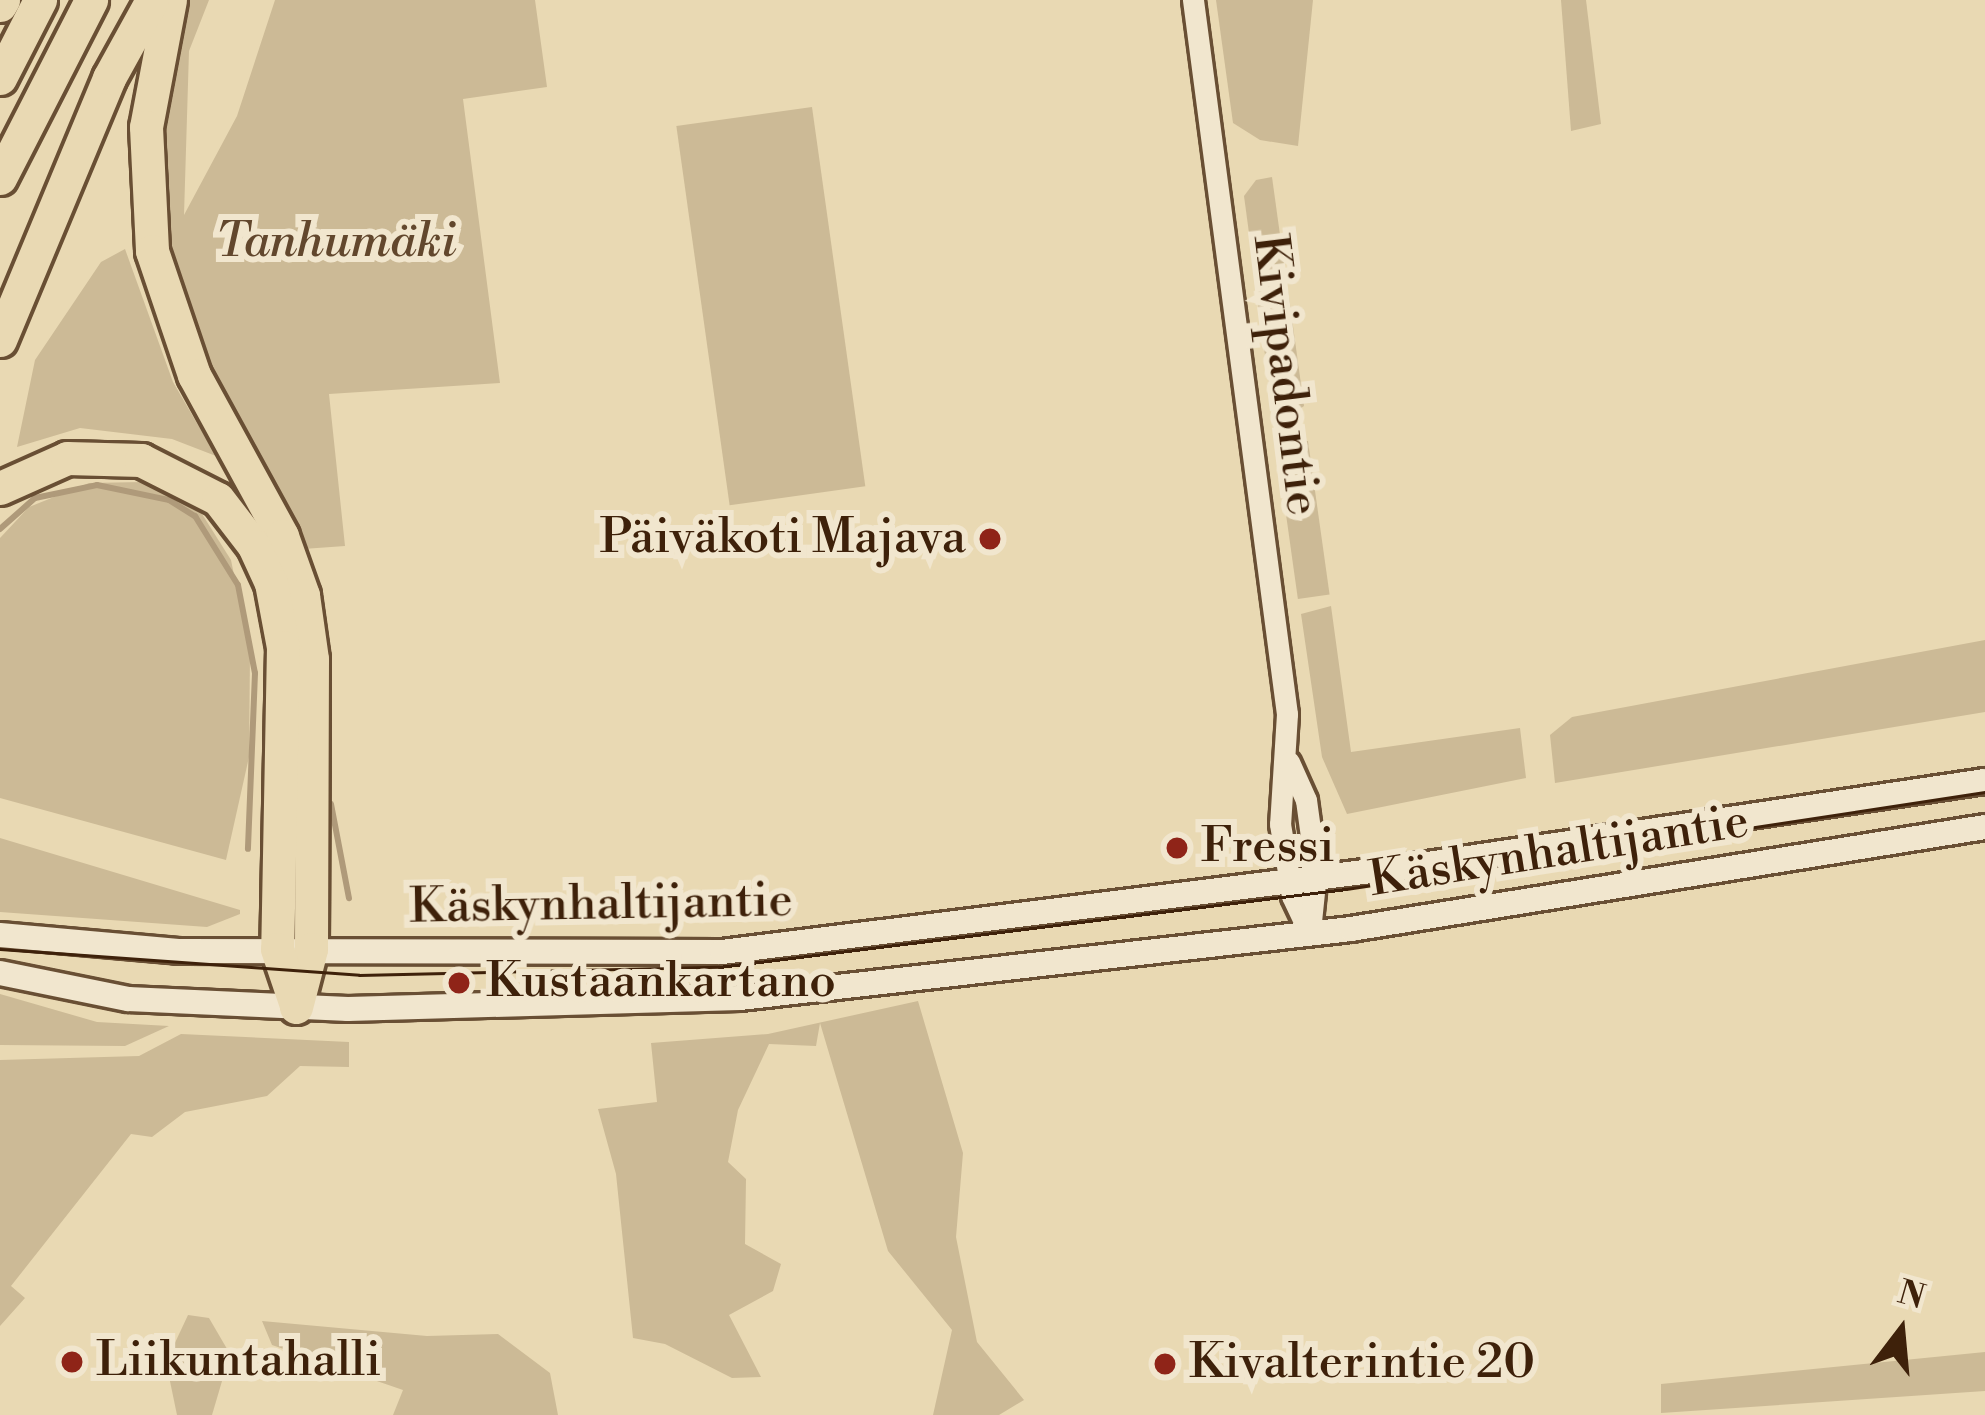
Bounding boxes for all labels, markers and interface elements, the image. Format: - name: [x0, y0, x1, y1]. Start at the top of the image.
- park label: Tanhumäki: [215, 214, 457, 272]
- street label: Kivipadontie: [1239, 231, 1331, 519]
- place label: Päiväkoti Majava: [600, 510, 966, 568]
- marker: Päiväkoti Majava: [977, 526, 1003, 552]
- street label: Käskynhaltijantie: [1365, 794, 1753, 910]
- place label: Fressi: [1201, 819, 1334, 877]
- marker: Fressi: [1164, 835, 1190, 861]
- street label: Käskynhaltijantie: [409, 873, 793, 937]
- place label: Kustaankartano: [486, 954, 836, 1012]
- marker: Kustaankartano: [443, 967, 475, 999]
- north arrow: [1841, 1271, 1961, 1391]
- text: N: [1893, 1273, 1929, 1319]
- place label: Liikuntahalli: [96, 1333, 381, 1391]
- place label: Kivalterintie 20: [1189, 1335, 1535, 1393]
- marker: Liikuntahalli: [59, 1349, 85, 1375]
- marker: Kivalterintie 20: [1152, 1351, 1178, 1377]

